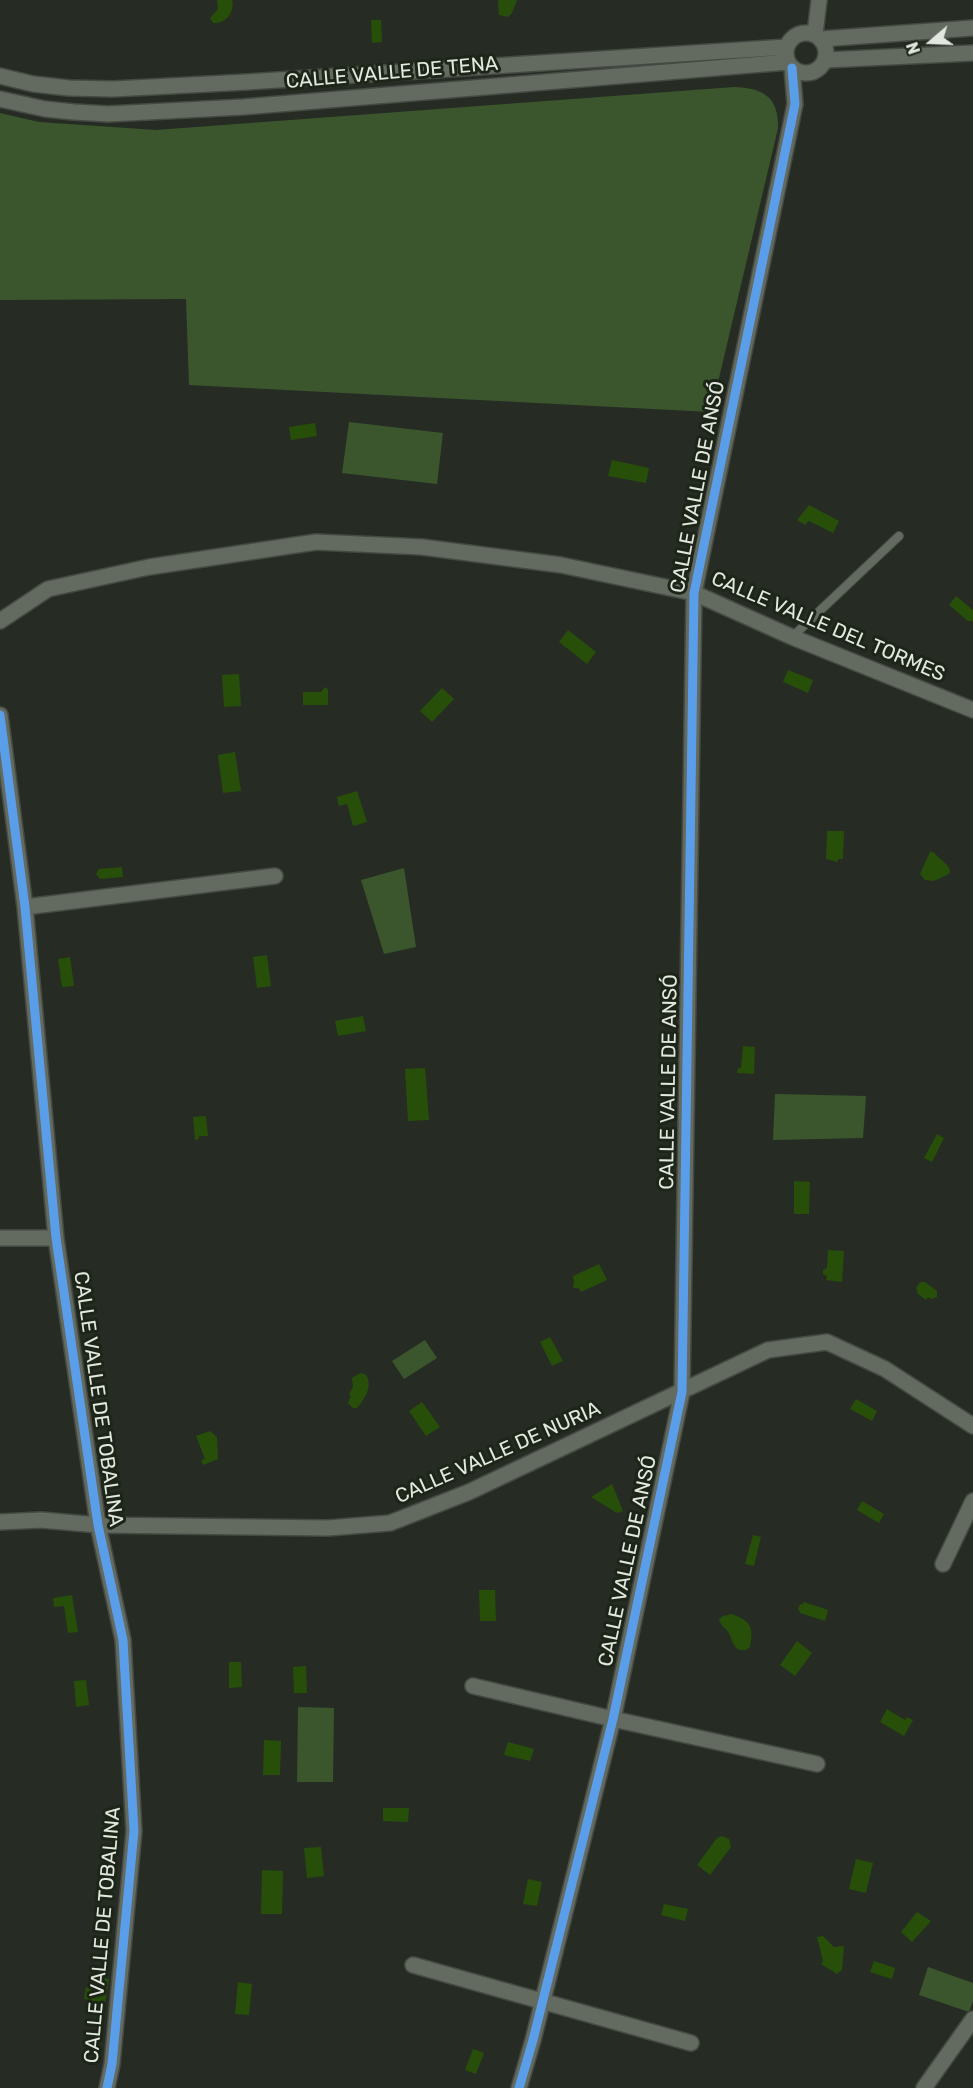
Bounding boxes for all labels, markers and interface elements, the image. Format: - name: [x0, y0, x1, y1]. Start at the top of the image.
- north arrow: [901, 12, 961, 72]
- text: N: [903, 39, 924, 57]
- street label: CALLE VALLE DE TENA: [285, 52, 499, 94]
- street label: CALLE VALLE DE ANSÓ: [666, 379, 730, 595]
- street label: CALLE VALLE DEL TORMES: [708, 567, 948, 687]
- street label: CALLE VALLE DE ANSÓ: [655, 974, 683, 1190]
- street label: CALLE VALLE DE TOBALINA: [68, 1270, 128, 1528]
- street label: CALLE VALLE DE NURIA: [392, 1397, 604, 1509]
- street label: CALLE VALLE DE ANSÓ: [594, 1453, 662, 1669]
- street label: CALLE VALLE DE TOBALINA: [80, 1806, 126, 2064]

